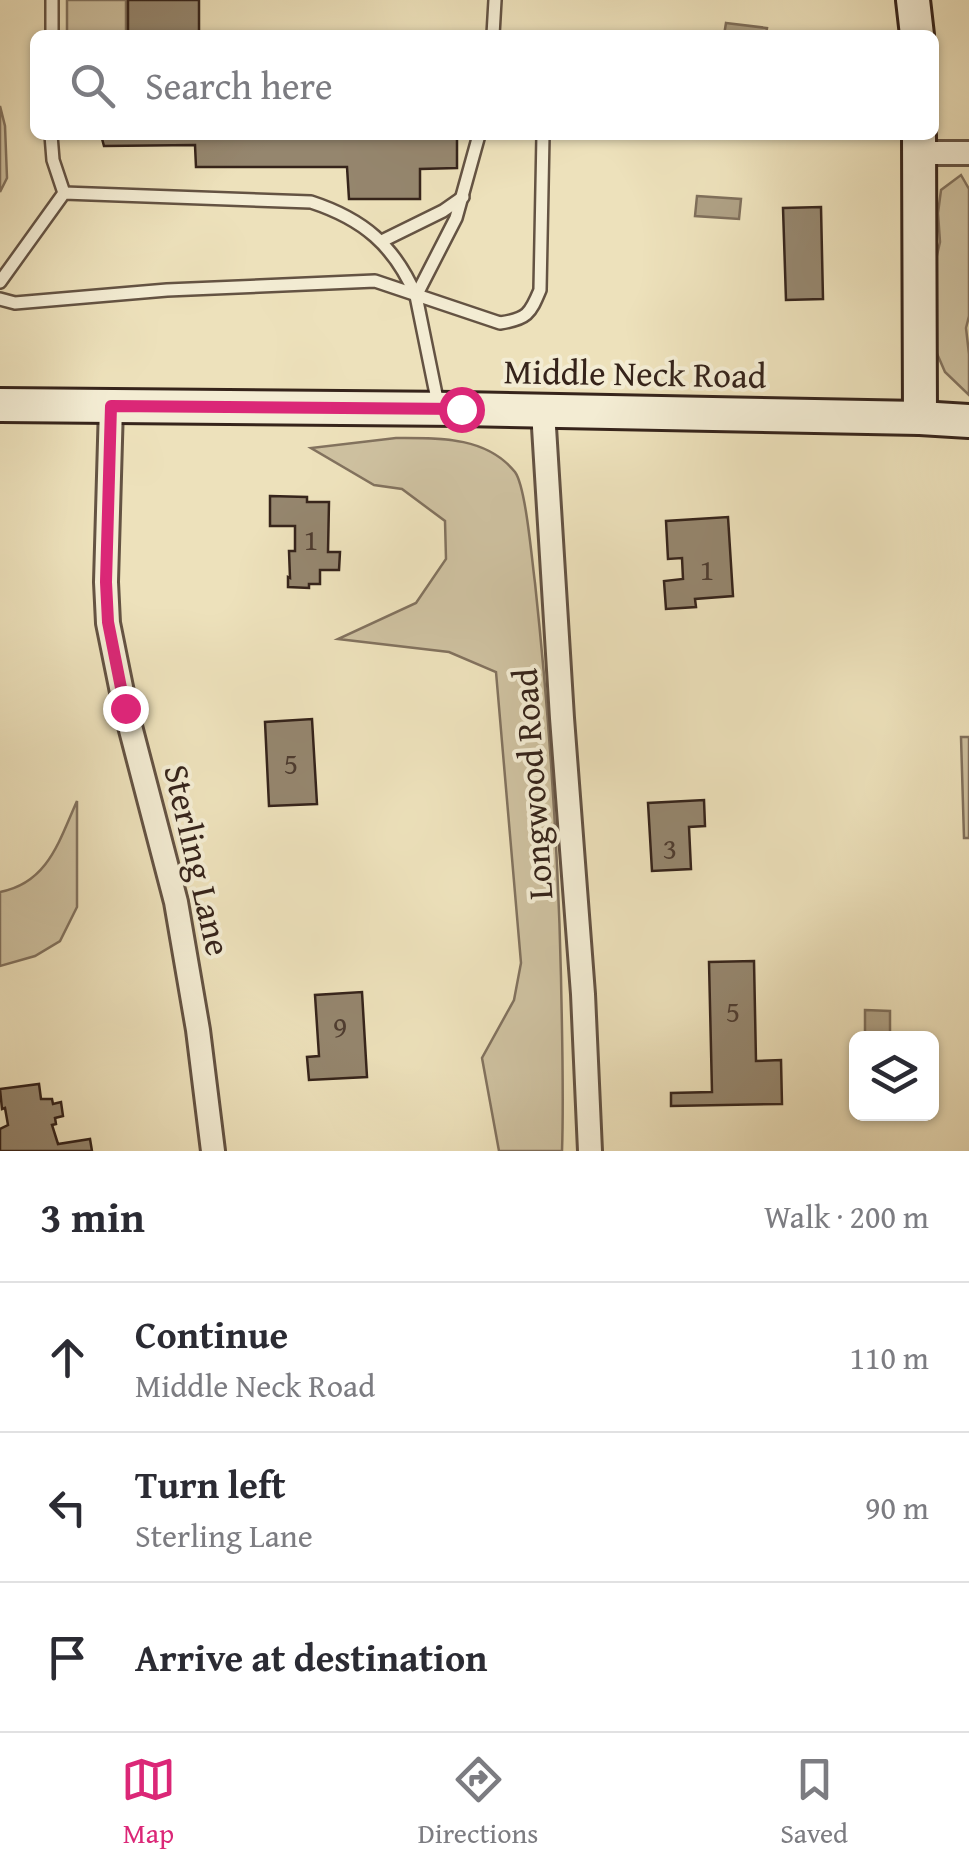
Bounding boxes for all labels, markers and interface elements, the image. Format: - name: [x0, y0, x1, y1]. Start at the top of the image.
- search box: [30, 30, 939, 140]
- text: Search here: [145, 57, 333, 113]
- icon: search: [65, 58, 120, 113]
- street label: Middle Neck Road: [503, 345, 767, 401]
- route start: [439, 387, 485, 433]
- house number: 1: [304, 517, 318, 561]
- house number: 1: [700, 547, 714, 591]
- street label: Longwood Road: [498, 666, 566, 901]
- route end: [103, 686, 149, 732]
- house number: 5: [284, 741, 298, 785]
- street label: Sterling Lane: [151, 760, 245, 960]
- house number: 3: [663, 826, 677, 870]
- house number: 5: [726, 989, 740, 1033]
- house number: 9: [333, 1004, 347, 1048]
- map controls: [849, 1031, 939, 1121]
- button: layers: [849, 1031, 939, 1121]
- text: 3 min: [40, 1186, 145, 1247]
- text: Walk · 200 m: [764, 1193, 929, 1240]
- text: Continue: [135, 1306, 288, 1362]
- icon: ahead: [40, 1330, 95, 1385]
- text: 110 m: [850, 1334, 929, 1381]
- text: Middle Neck Road: [135, 1362, 375, 1409]
- text: Turn left: [135, 1456, 286, 1512]
- icon: left: [40, 1480, 95, 1535]
- text: 90 m: [865, 1484, 929, 1531]
- text: Sterling Lane: [135, 1512, 313, 1559]
- text: Arrive at destination: [135, 1629, 488, 1685]
- icon: arrive: [40, 1630, 95, 1685]
- tab: Map: [121, 1752, 176, 1853]
- tab: Directions: [418, 1752, 538, 1853]
- tab: Saved: [780, 1752, 848, 1853]

